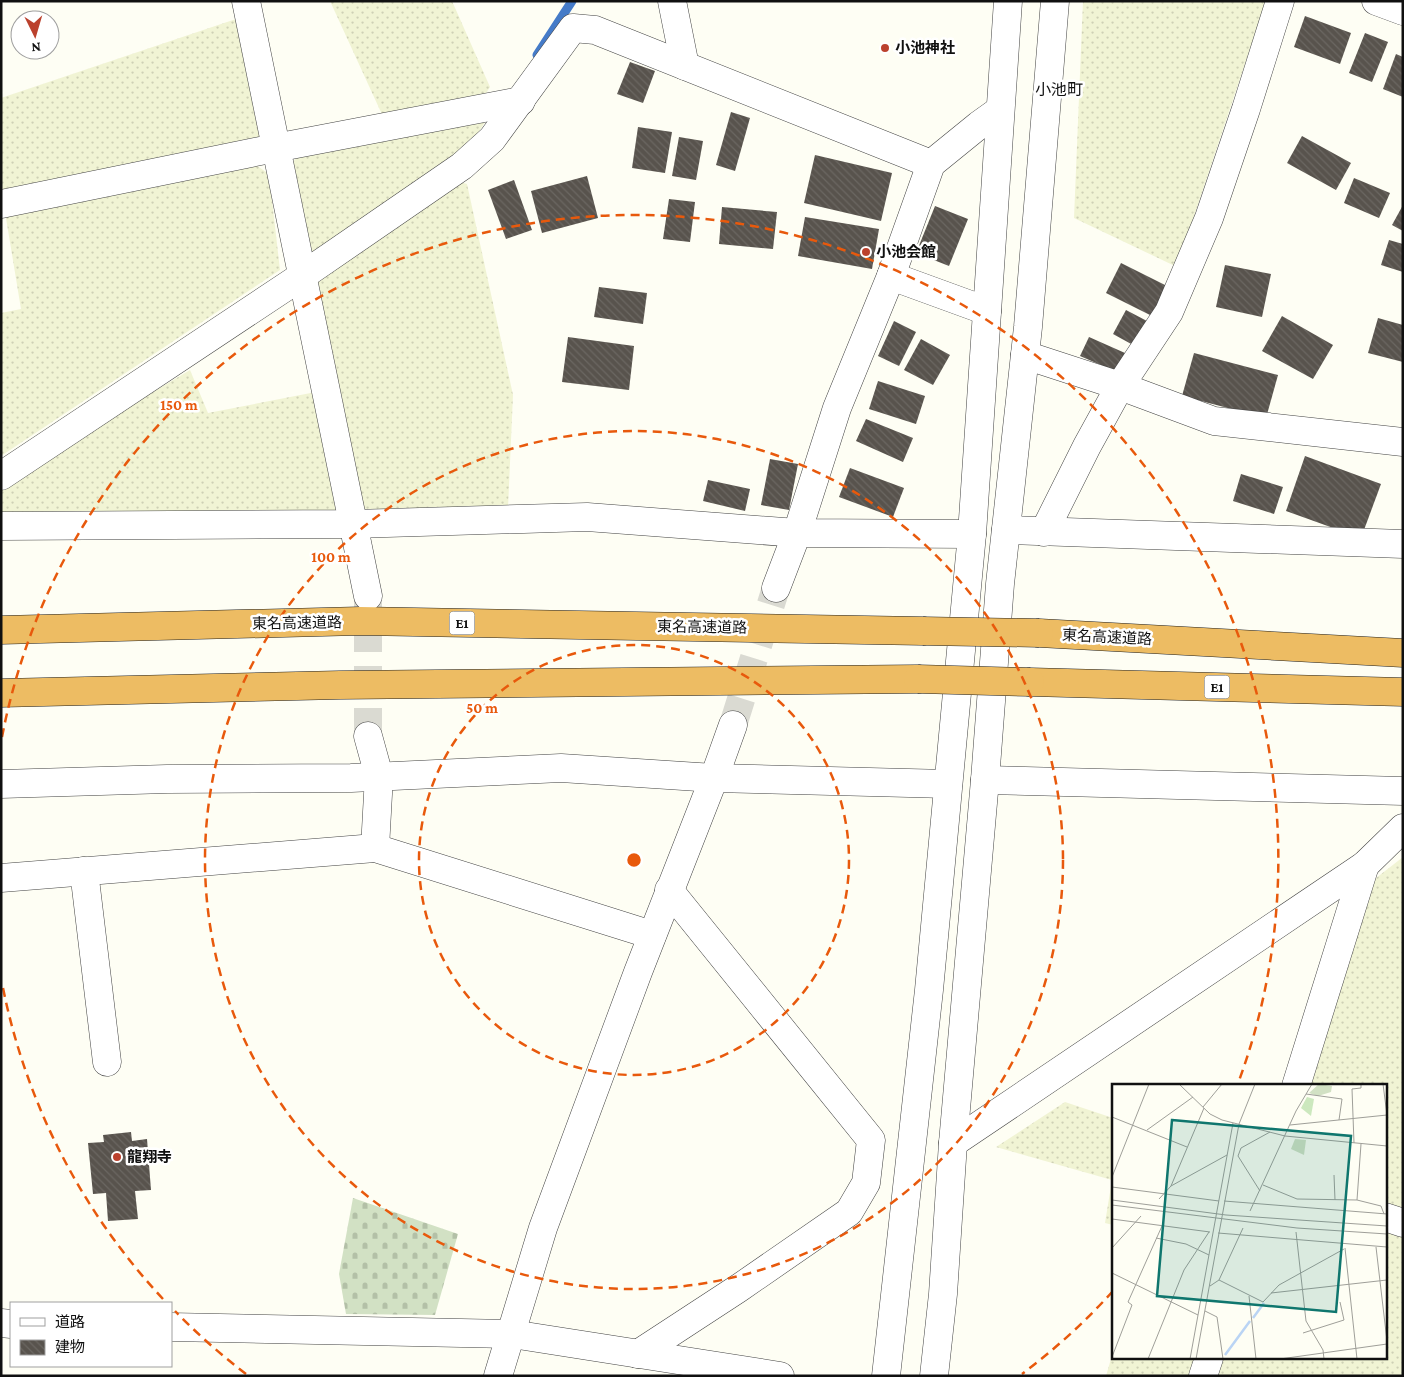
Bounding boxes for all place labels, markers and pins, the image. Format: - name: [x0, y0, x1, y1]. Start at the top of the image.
- place label: 小池神社: [895, 39, 955, 56]
- marker: 小池神社: [879, 42, 891, 54]
- place label: 小池会館: [876, 244, 936, 260]
- marker: 小池会館: [860, 246, 872, 258]
- centre of rings: [625, 851, 643, 869]
- place label: 龍翔寺: [127, 1149, 172, 1165]
- marker: 龍翔寺: [111, 1151, 123, 1163]

